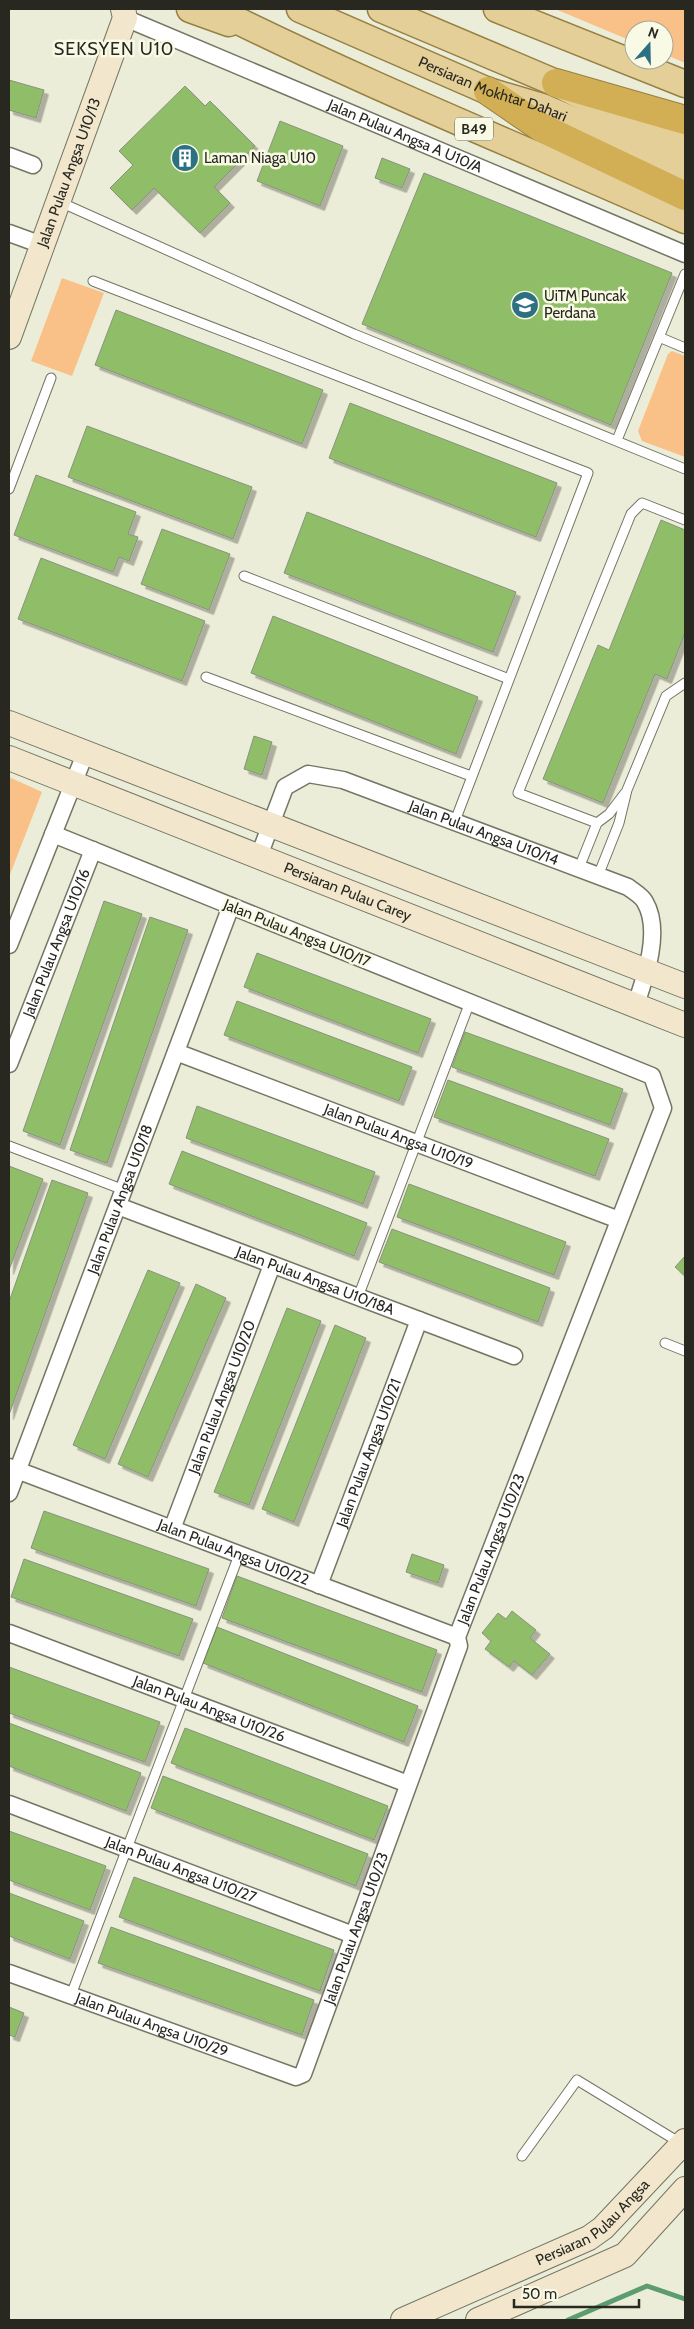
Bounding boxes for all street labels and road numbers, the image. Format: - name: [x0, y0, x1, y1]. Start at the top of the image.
- street label: Persiaran Mokhtar Dahari: [416, 53, 570, 126]
- street label: Jalan Pulau Angsa U10/13: [33, 95, 104, 251]
- street label: Jalan Pulau Angsa A U10/A: [324, 95, 486, 177]
- road number: B49: [455, 118, 493, 140]
- street label: Jalan Pulau Angsa U10/14: [406, 796, 561, 869]
- street label: Persiaran Pulau Carey: [281, 858, 414, 925]
- street label: Jalan Pulau Angsa U10/16: [19, 866, 94, 1021]
- street label: Jalan Pulau Angsa U10/17: [220, 895, 374, 971]
- street label: Jalan Pulau Angsa U10/19: [321, 1100, 476, 1173]
- street label: Jalan Pulau Angsa U10/18: [83, 1122, 157, 1278]
- street label: Jalan Pulau Angsa U10/18A: [233, 1242, 398, 1319]
- street label: Jalan Pulau Angsa U10/20: [184, 1318, 259, 1477]
- street label: Jalan Pulau Angsa U10/21: [332, 1376, 405, 1531]
- street label: Jalan Pulau Angsa U10/23: [453, 1471, 529, 1628]
- street label: Jalan Pulau Angsa U10/22: [154, 1515, 312, 1589]
- street label: Jalan Pulau Angsa U10/26: [130, 1671, 288, 1746]
- street label: Jalan Pulau Angsa U10/27: [102, 1832, 259, 1907]
- street label: Jalan Pulau Angsa U10/23: [320, 1850, 392, 2008]
- street label: Jalan Pulau Angsa U10/29: [72, 1989, 231, 2061]
- street label: Persiaran Pulau Angsa: [533, 2175, 654, 2269]

